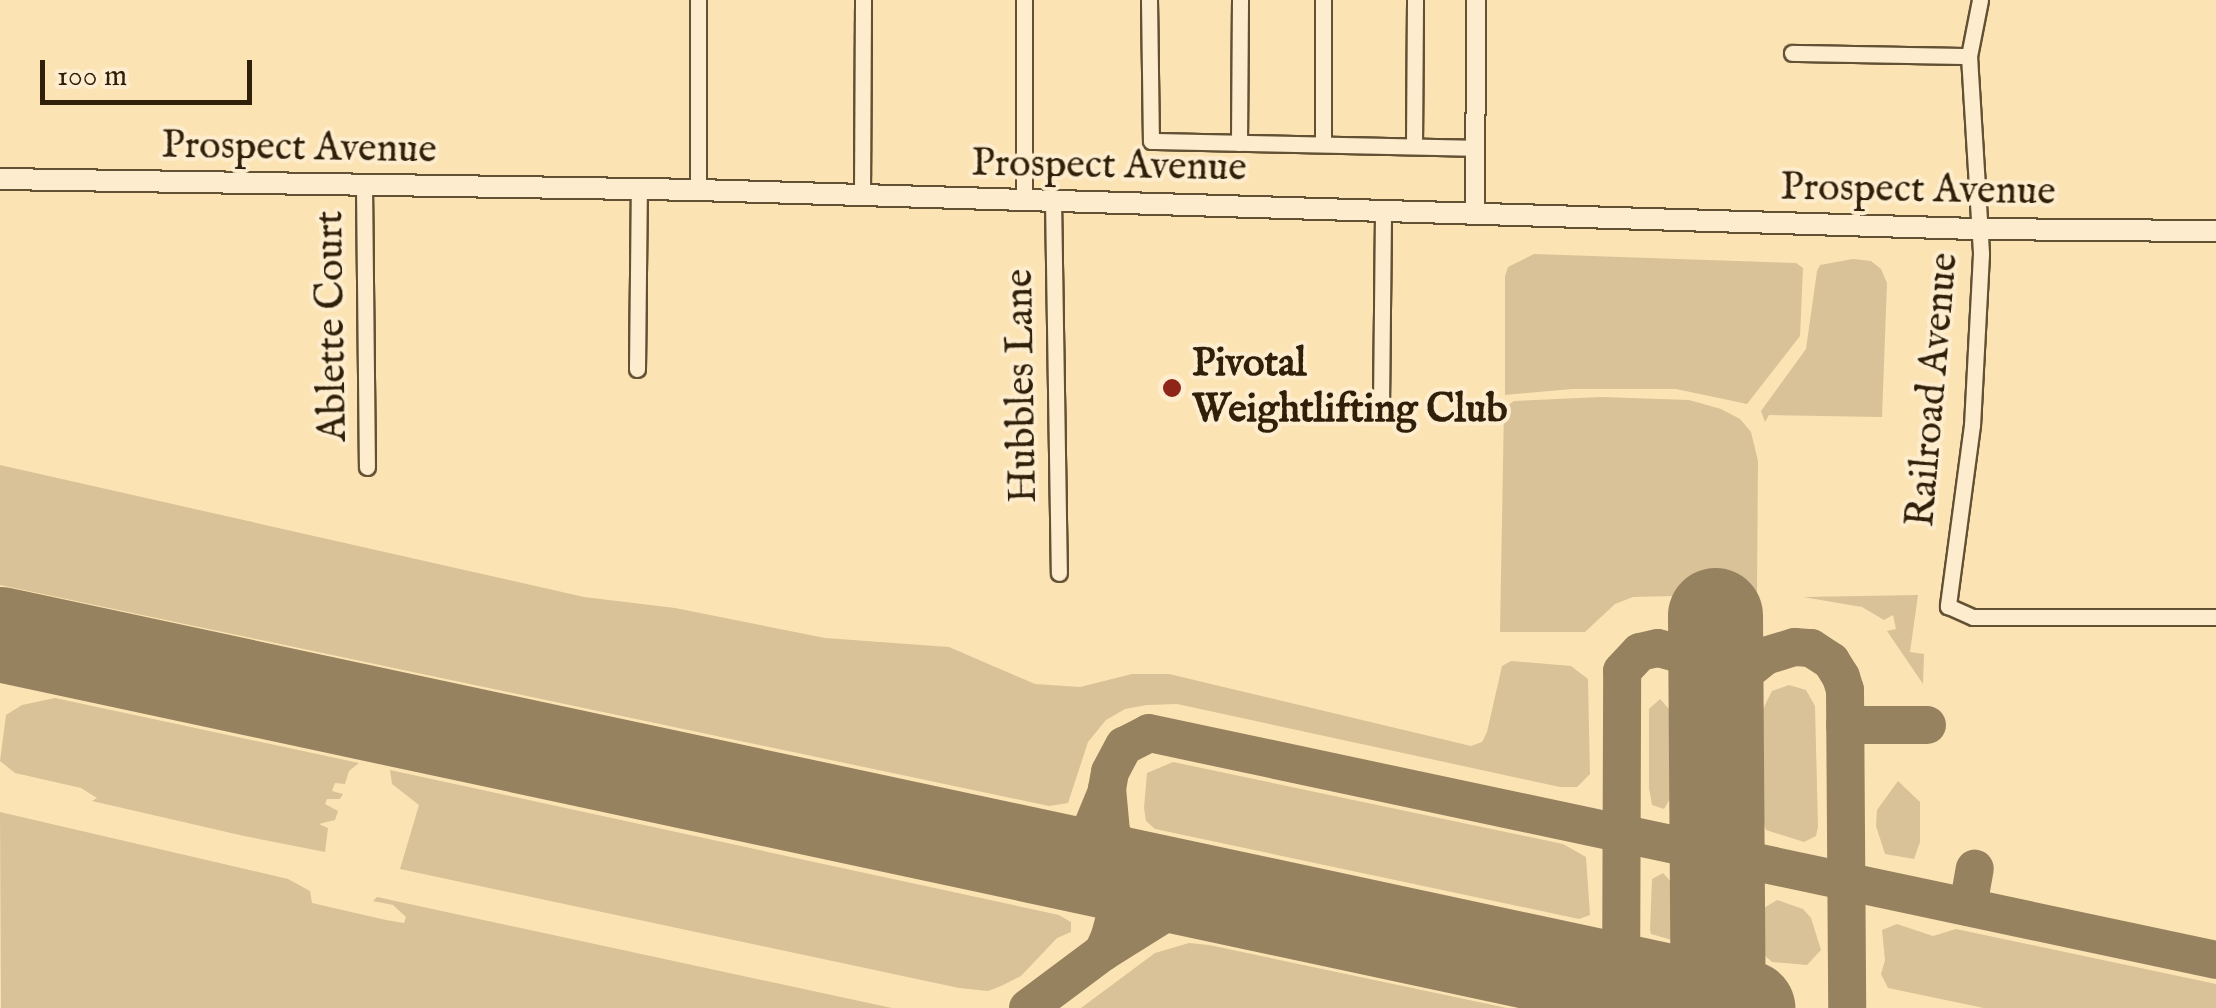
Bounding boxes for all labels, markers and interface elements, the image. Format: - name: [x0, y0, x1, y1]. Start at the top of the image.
- scale bar: [45, 40, 258, 102]
- text: 100 m: [57, 58, 127, 96]
- street label: Prospect Avenue: [161, 123, 437, 175]
- street label: Prospect Avenue: [971, 141, 1247, 193]
- street label: Prospect Avenue: [1780, 165, 2056, 217]
- street label: Ablette Court: [307, 210, 359, 442]
- street label: Railroad Avenue: [1898, 251, 1970, 529]
- street label: Hubbles Lane: [997, 268, 1049, 504]
- place label: Pivotal Weightlifting Club: [1192, 341, 1508, 435]
- marker: Pivotal Weightlifting Club: [1161, 377, 1183, 399]

